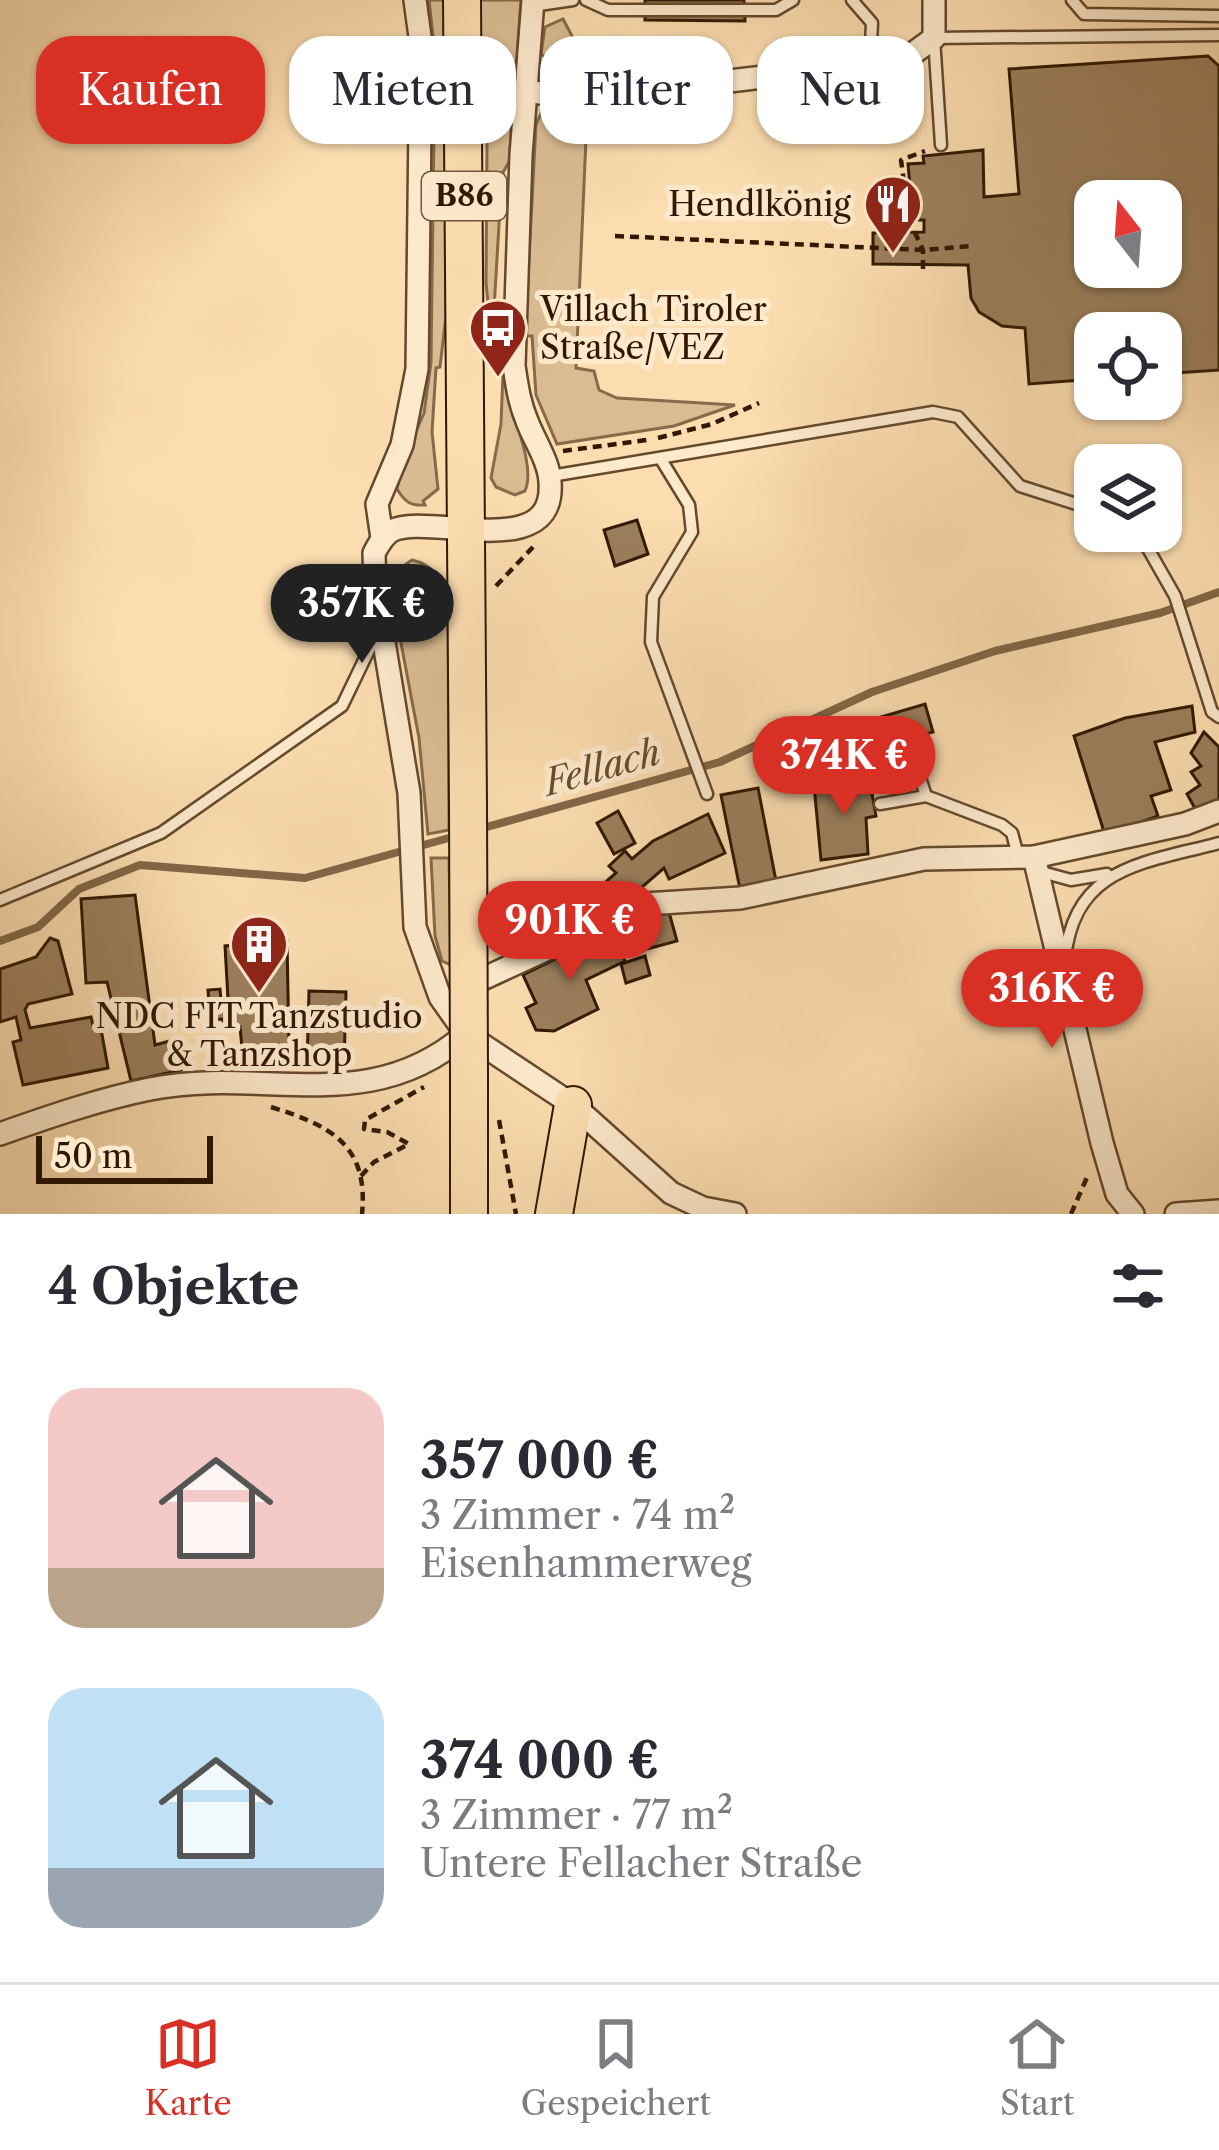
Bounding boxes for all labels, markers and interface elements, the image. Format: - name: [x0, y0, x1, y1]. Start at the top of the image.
- chip: Kaufen: [36, 36, 265, 144]
- chip: Mieten: [289, 36, 516, 144]
- chip: Filter: [540, 36, 733, 144]
- chip: Neu: [757, 36, 924, 144]
- road number: B86: [422, 172, 506, 220]
- restaurant icon: Hendlkönig: [862, 173, 924, 255]
- north arrow: [1074, 180, 1182, 288]
- map controls: [1074, 180, 1182, 552]
- place label: Hendlkönig: [668, 184, 852, 225]
- place label: Villach Tiroler Straße/VEZ: [539, 289, 767, 368]
- bus stop icon: Villach Tiroler Straße/VEZ: [467, 297, 529, 379]
- button: locate: [1074, 312, 1182, 420]
- button: layers: [1074, 444, 1182, 552]
- pin: 357K €: [264, 564, 460, 666]
- text: 357K €: [298, 579, 426, 627]
- pin: 374K €: [746, 716, 942, 818]
- water label: Fellach: [536, 729, 665, 805]
- text: 374K €: [780, 731, 909, 779]
- pin: 901K €: [472, 881, 668, 983]
- text: 901K €: [505, 896, 635, 944]
- building icon: NDC FIT Tanzstudio & Tanzshop: [228, 913, 290, 995]
- pin: 316K €: [954, 949, 1150, 1051]
- text: 316K €: [988, 964, 1116, 1012]
- place label: NDC FIT Tanzstudio & Tanzshop: [96, 996, 423, 1075]
- scale bar: [36, 1130, 213, 1183]
- text: 50 m: [54, 1136, 132, 1177]
- icon: filters: [1105, 1253, 1171, 1319]
- text: 4 Objekte: [48, 1255, 299, 1317]
- text: 357 000 €: [420, 1429, 659, 1491]
- icon: home: [144, 1436, 288, 1580]
- text: 3 Zimmer · 74 m²: [420, 1491, 735, 1539]
- text: Eisenhammerweg: [420, 1539, 752, 1587]
- text: 374 000 €: [420, 1729, 659, 1791]
- icon: home: [144, 1736, 288, 1880]
- text: 3 Zimmer · 77 m²: [420, 1791, 733, 1839]
- text: Untere Fellacher Straße: [420, 1839, 862, 1887]
- tab: Karte: [145, 2011, 232, 2124]
- tab: Gespeichert: [521, 2011, 711, 2124]
- tab: Start: [1000, 2011, 1074, 2124]

